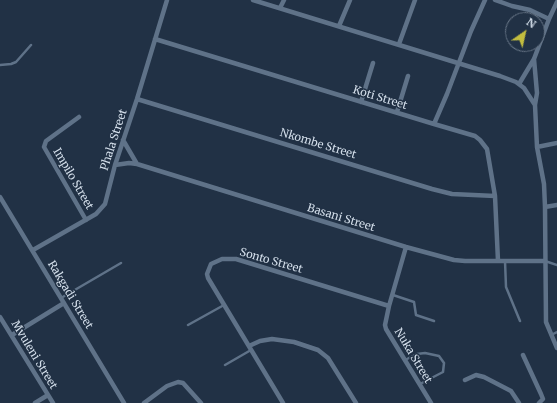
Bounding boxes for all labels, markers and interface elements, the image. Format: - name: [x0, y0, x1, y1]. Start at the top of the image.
- north arrow: [505, 12, 545, 52]
- text: N: [524, 15, 539, 31]
- street label: Koti Street: [351, 83, 409, 113]
- street label: Phala Street: [98, 108, 130, 172]
- street label: Nkombe Street: [278, 126, 358, 162]
- street label: Impilo Street: [50, 146, 96, 212]
- street label: Basani Street: [306, 201, 376, 235]
- street label: Sonto Street: [238, 246, 304, 276]
- street label: Rakgadi Street: [44, 258, 96, 332]
- street label: Mvuleni Street: [8, 318, 60, 392]
- street label: Nuka Street: [391, 326, 435, 386]

